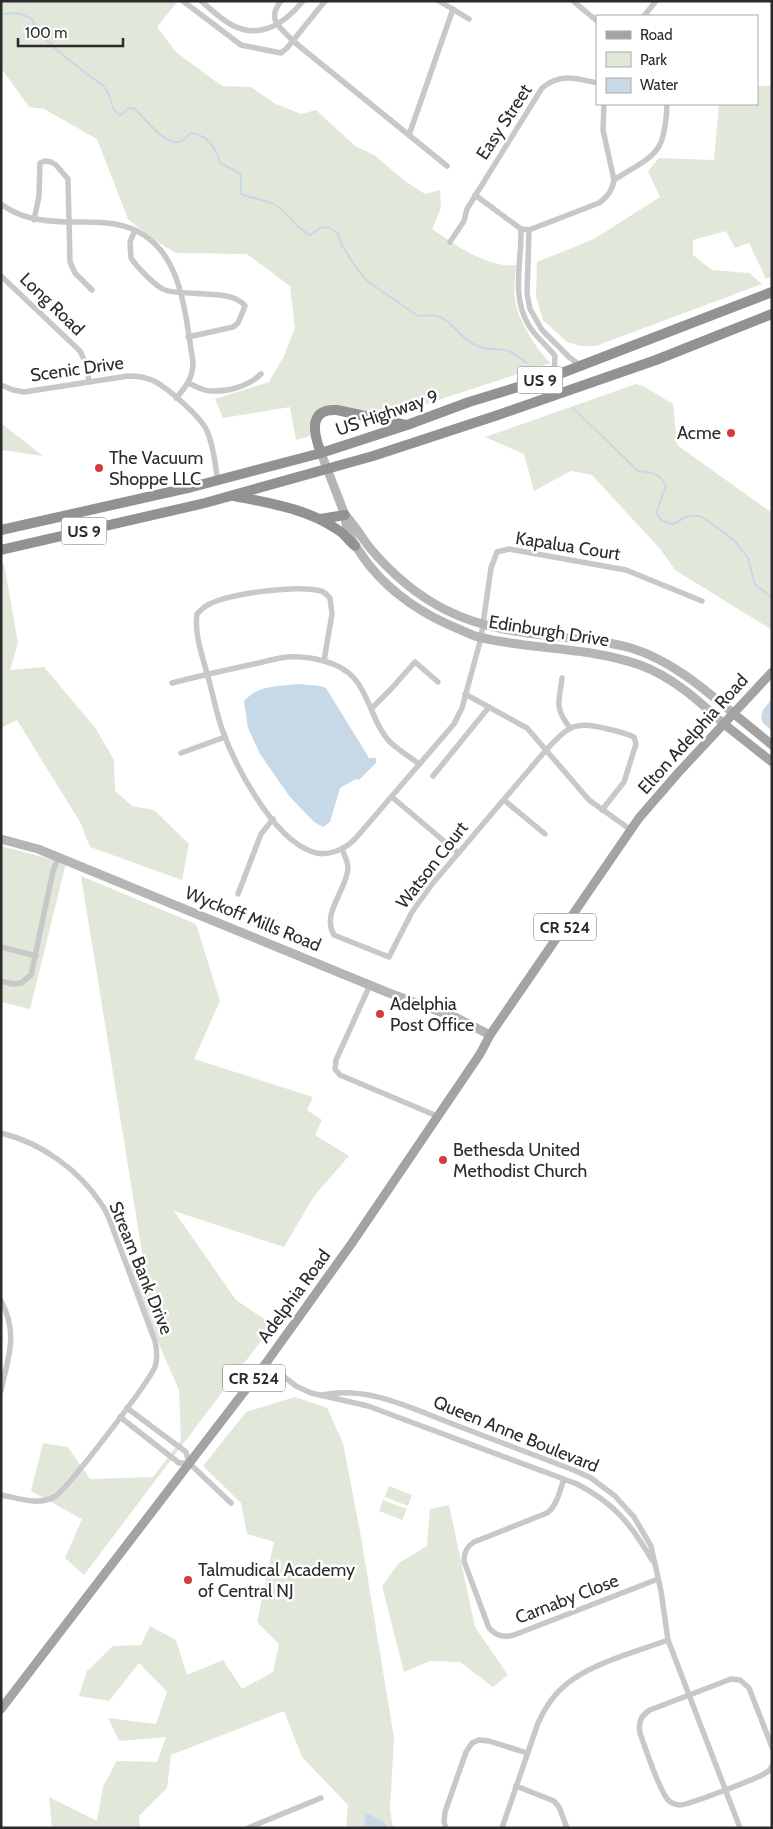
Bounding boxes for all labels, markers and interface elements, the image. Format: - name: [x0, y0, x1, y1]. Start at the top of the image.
- scale bar: [18, 15, 122, 47]
- legend: [596, 15, 758, 105]
- text: 100 m: [25, 24, 67, 42]
- text: Road: [640, 26, 673, 44]
- text: Park: [640, 51, 667, 69]
- text: Water: [640, 76, 678, 94]
- street label: Easy Street: [471, 80, 537, 164]
- street label: Long Road: [15, 268, 89, 340]
- street label: Scenic Drive: [29, 352, 125, 386]
- road number: US 9: [518, 366, 562, 394]
- street label: US Highway 9: [333, 385, 441, 441]
- place label: Acme: [677, 422, 721, 444]
- marker: Acme: [725, 427, 737, 439]
- place label: The Vacuum Shoppe LLC: [109, 447, 203, 490]
- marker: The Vacuum Shoppe LLC: [93, 462, 105, 474]
- road number: US 9: [62, 518, 106, 544]
- street label: Kapalua Court: [514, 527, 622, 565]
- street label: Edinburgh Drive: [487, 611, 611, 651]
- street label: Elton Adelphia Road: [633, 669, 753, 799]
- street label: Watson Court: [391, 817, 473, 913]
- street label: Wyckoff Mills Road: [182, 882, 324, 956]
- road number: CR 524: [534, 914, 596, 940]
- place label: Adelphia Post Office: [390, 993, 474, 1036]
- marker: Adelphia Post Office: [374, 1008, 386, 1020]
- place label: Bethesda United Methodist Church: [453, 1139, 587, 1182]
- marker: Bethesda United Methodist Church: [437, 1154, 449, 1166]
- street label: Stream Bank Drive: [104, 1198, 178, 1338]
- street label: Adelphia Road: [253, 1245, 335, 1347]
- road number: CR 524: [223, 1365, 285, 1392]
- street label: Queen Anne Boulevard: [430, 1391, 602, 1477]
- place label: Talmudical Academy of Central NJ: [198, 1559, 355, 1602]
- street label: Carnaby Close: [512, 1569, 622, 1629]
- marker: Talmudical Academy of Central NJ: [182, 1574, 194, 1586]

